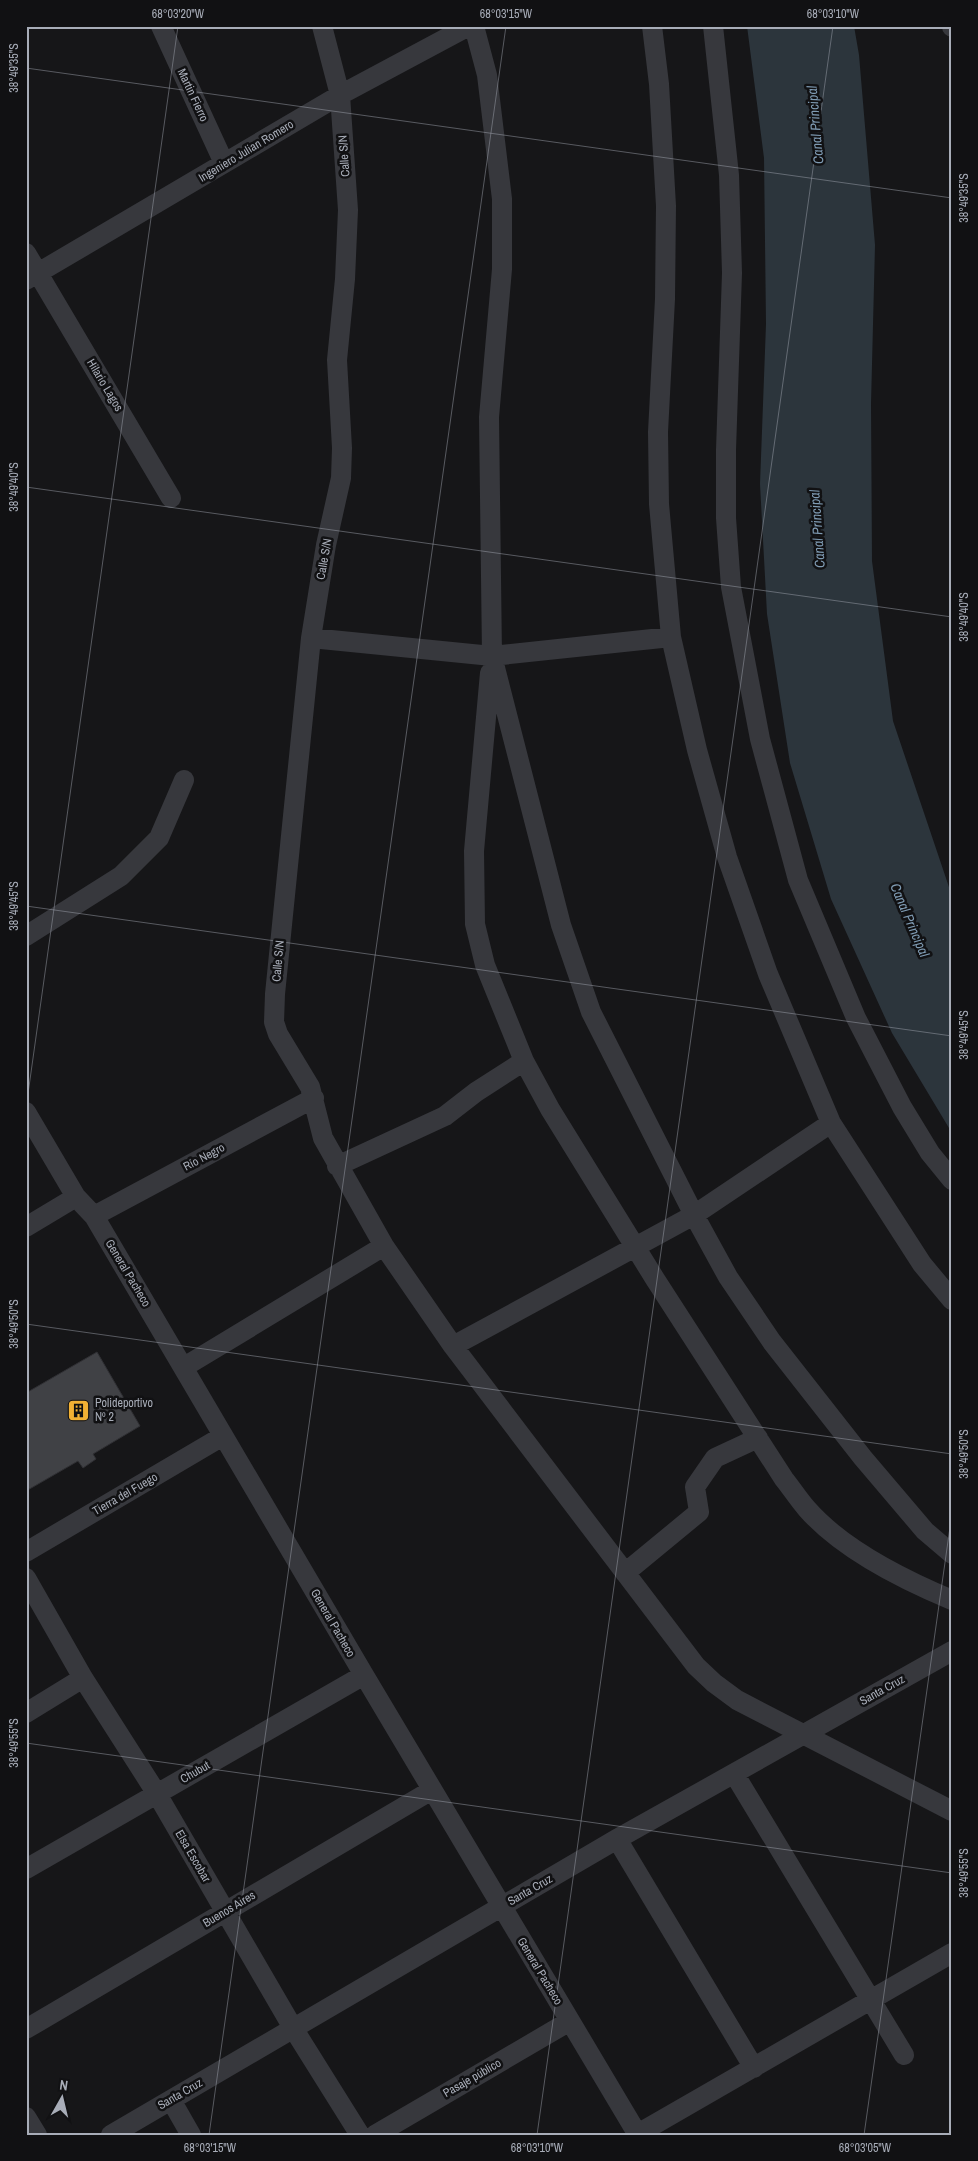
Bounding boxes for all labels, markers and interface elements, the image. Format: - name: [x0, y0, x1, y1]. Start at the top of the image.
- text: 68°03'20"W: [152, 6, 205, 22]
- text: 68°03'15"W: [480, 6, 533, 22]
- text: 68°03'10"W: [807, 6, 860, 22]
- text: 38°49'35"S: [6, 43, 22, 93]
- street label: Martin Fierro: [174, 66, 212, 124]
- water label: Canal Principal: [803, 85, 827, 165]
- street label: Ingeniero Julian Romero: [195, 116, 297, 186]
- street label: Calle S/N: [335, 135, 353, 177]
- text: 38°49'35"S: [956, 173, 972, 223]
- street label: Hilario Lagos: [83, 356, 127, 414]
- text: 38°49'40"S: [6, 462, 22, 512]
- water label: Canal Principal: [805, 489, 829, 569]
- street label: Calle S/N: [313, 537, 335, 581]
- text: 38°49'40"S: [956, 592, 972, 642]
- water label: Canal Principal: [886, 880, 934, 960]
- text: 38°49'45"S: [6, 881, 22, 931]
- street label: Calle S/N: [268, 940, 288, 982]
- text: 38°49'45"S: [956, 1010, 972, 1060]
- street label: Río Negro: [180, 1139, 228, 1175]
- street label: General Pacheco: [102, 1236, 154, 1310]
- text: 38°49'50"S: [6, 1299, 22, 1349]
- place label: Polideportivo Nº 2: [95, 1395, 153, 1425]
- building icon: Polideportivo Nº 2: [67, 1398, 91, 1422]
- text: 38°49'50"S: [956, 1429, 972, 1479]
- street label: Tierra del Fuego: [90, 1469, 160, 1519]
- street label: General Pacheco: [307, 1586, 359, 1660]
- street label: Santa Cruz: [857, 1671, 907, 1709]
- text: 38°49'55"S: [6, 1718, 22, 1768]
- street label: Chubut: [177, 1757, 213, 1787]
- street label: Elsa Escobar: [172, 1827, 215, 1886]
- text: 38°49'55"S: [956, 1848, 972, 1898]
- street label: Santa Cruz: [505, 1871, 555, 1909]
- street label: Buenos Aires: [200, 1887, 258, 1931]
- street label: General Pacheco: [514, 1934, 566, 2008]
- street label: Pasaje público: [440, 2055, 504, 2101]
- north arrow: [38, 2074, 88, 2124]
- street label: Santa Cruz: [155, 2075, 205, 2113]
- text: N: [58, 2076, 69, 2095]
- text: 68°03'15"W: [184, 2140, 237, 2156]
- text: 68°03'10"W: [511, 2140, 564, 2156]
- text: 68°03'05"W: [839, 2140, 892, 2156]

